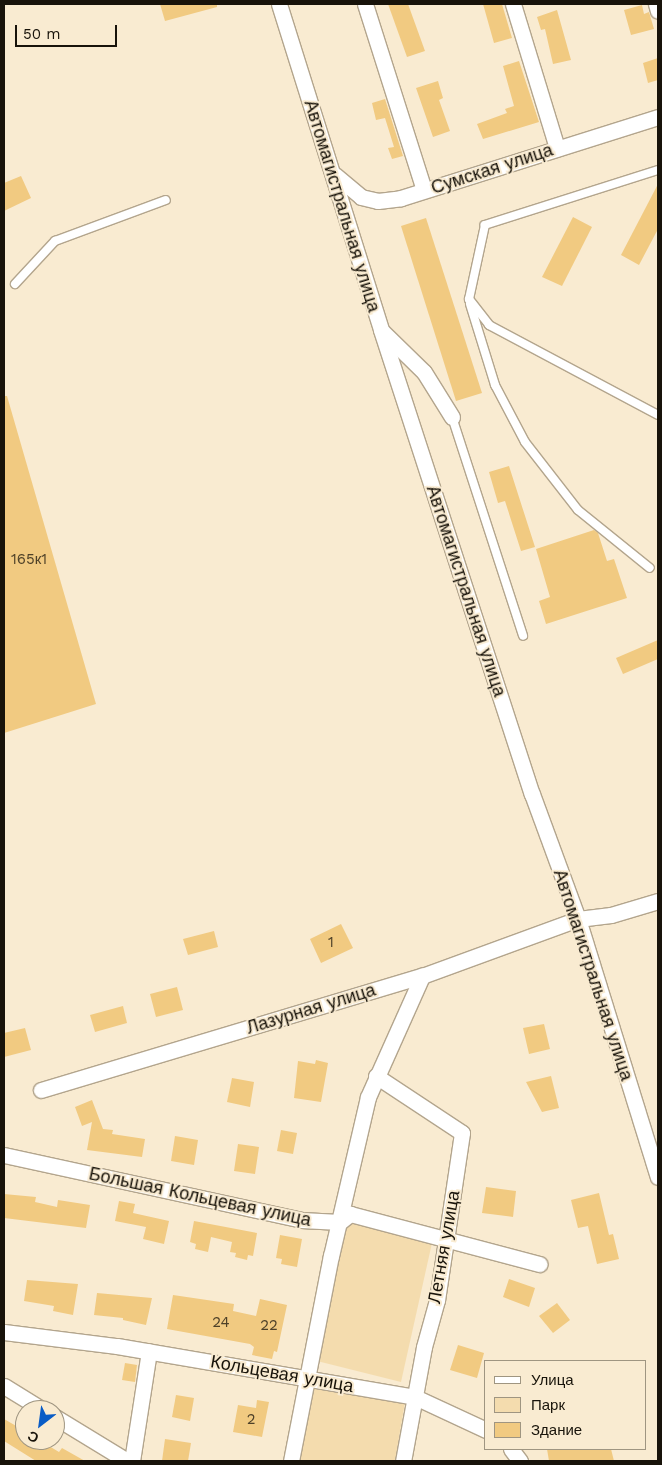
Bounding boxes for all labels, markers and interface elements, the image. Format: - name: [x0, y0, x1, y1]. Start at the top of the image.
- scale bar: [18, 15, 120, 47]
- text: 50 m: [23, 25, 60, 43]
- street label: Автомагистральная улица: [299, 97, 385, 315]
- street label: Сумская улица: [428, 139, 556, 199]
- street label: Автомагистральная улица: [422, 483, 510, 699]
- house number: 165к1: [11, 551, 47, 569]
- street label: Автомагистральная улица: [549, 867, 637, 1083]
- house number: 1: [328, 934, 334, 952]
- street label: Лазурная улица: [244, 979, 378, 1039]
- street label: Большая Кольцевая улица: [87, 1163, 313, 1231]
- street label: Летняя улица: [423, 1189, 465, 1305]
- house number: 24: [212, 1314, 230, 1332]
- house number: 22: [260, 1317, 278, 1335]
- street label: Кольцевая улица: [209, 1351, 355, 1397]
- legend: [484, 1360, 647, 1450]
- text: Улица: [531, 1371, 574, 1389]
- text: Парк: [531, 1396, 565, 1414]
- north arrow: [15, 1400, 65, 1450]
- house number: 2: [247, 1411, 255, 1429]
- text: Здание: [531, 1421, 582, 1439]
- text: С: [25, 1428, 41, 1447]

